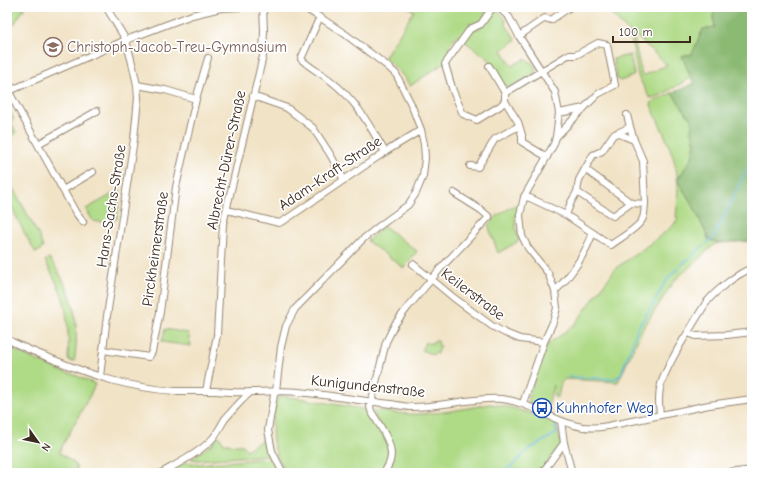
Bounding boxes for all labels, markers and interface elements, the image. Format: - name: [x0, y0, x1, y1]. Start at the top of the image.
- scale bar: [613, 18, 690, 44]
- text: 100 m: [619, 25, 652, 39]
- school or university icon: Christoph-Jacob-Treu-Gymnasium: [42, 36, 64, 58]
- place label: Christoph-Jacob-Treu-Gymnasium: [67, 38, 287, 56]
- street label: Albrecht-Dürer-Straße: [202, 88, 250, 231]
- street label: Adam-Kraft-Straße: [275, 132, 385, 214]
- street label: Hans-Sachs-Straße: [92, 143, 130, 269]
- street label: Pirckheimerstraße: [138, 190, 172, 308]
- street label: Keilerstraße: [437, 264, 509, 324]
- street label: Kunigundenstraße: [310, 371, 426, 401]
- bus stop icon: Kuhnhofer Weg: [531, 397, 553, 419]
- place label: Kuhnhofer Weg: [556, 399, 654, 417]
- north arrow: [18, 422, 58, 462]
- text: N: [39, 441, 53, 454]

